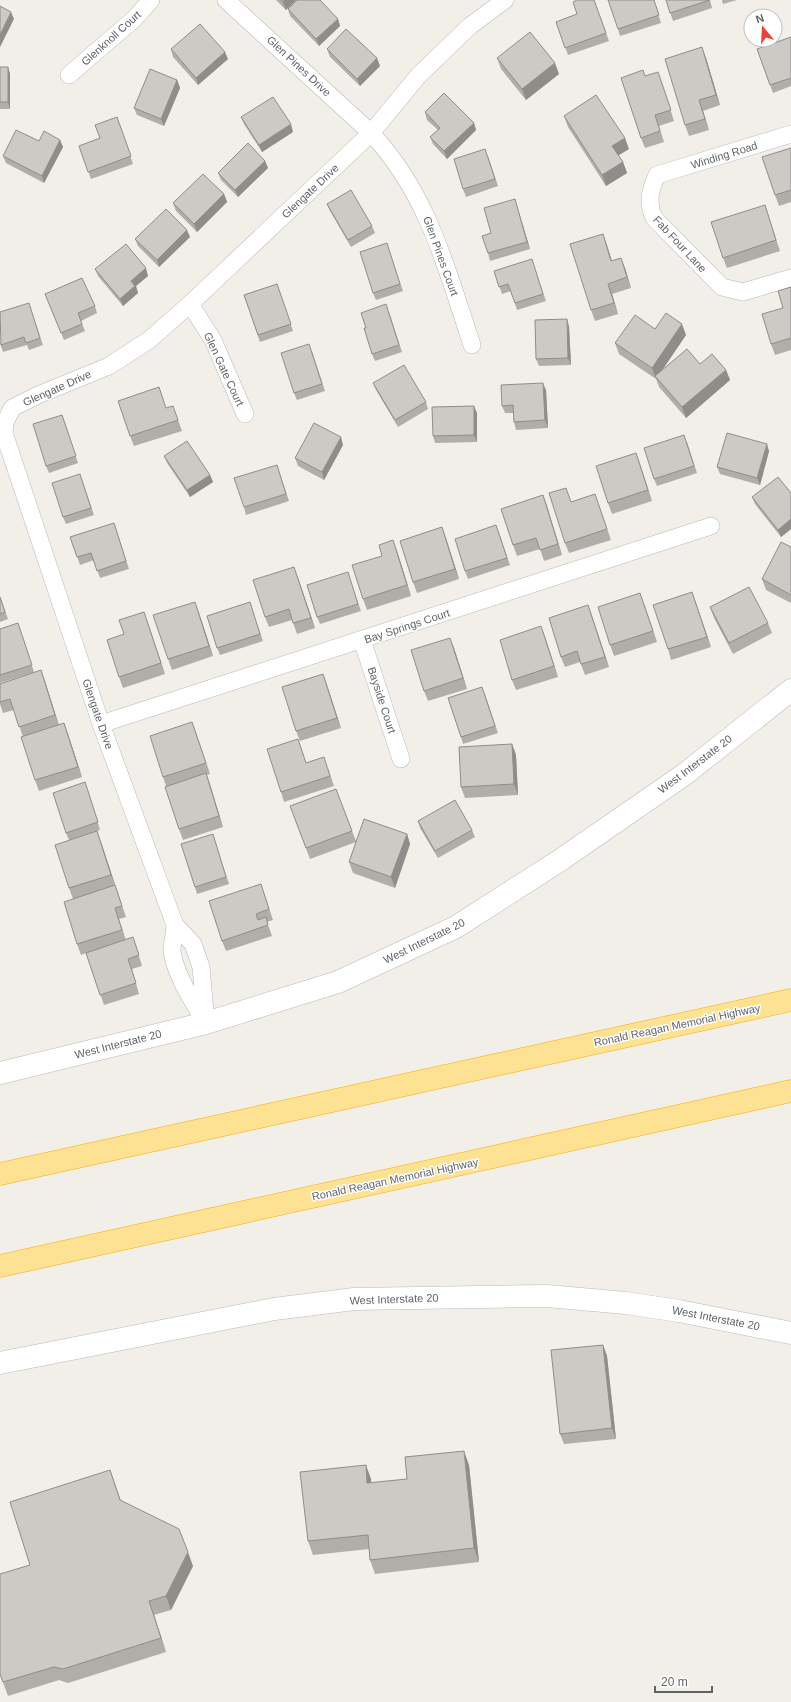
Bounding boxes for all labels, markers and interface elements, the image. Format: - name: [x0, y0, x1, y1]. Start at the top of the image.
- street label: Glenknoll Court: [79, 8, 143, 68]
- north arrow: [743, 8, 783, 48]
- text: N: [754, 12, 766, 25]
- street label: Glen Pines Drive: [265, 33, 333, 99]
- street label: Winding Road: [689, 139, 759, 171]
- street label: Glengate Drive: [279, 162, 341, 220]
- street label: Fab Four Lane: [651, 214, 709, 274]
- street label: Glen Pines Court: [421, 215, 461, 297]
- street label: Glen Gate Court: [202, 330, 246, 408]
- street label: Glengate Drive: [21, 368, 93, 408]
- street label: Bay Springs Court: [363, 607, 451, 645]
- street label: Bayside Court: [366, 665, 398, 735]
- street label: Glengate Drive: [80, 677, 116, 751]
- street label: West Interstate 20: [656, 732, 734, 796]
- street label: West Interstate 20: [381, 916, 467, 966]
- street label: Ronald Reagan Memorial Highway: [593, 1001, 762, 1049]
- street label: West Interstate 20: [73, 1027, 163, 1061]
- street label: Ronald Reagan Memorial Highway: [311, 1155, 480, 1203]
- street label: West Interstate 20: [349, 1291, 439, 1307]
- street label: West Interstate 20: [671, 1304, 761, 1332]
- scale bar: [655, 1668, 712, 1694]
- text: 20 m: [661, 1675, 688, 1689]

